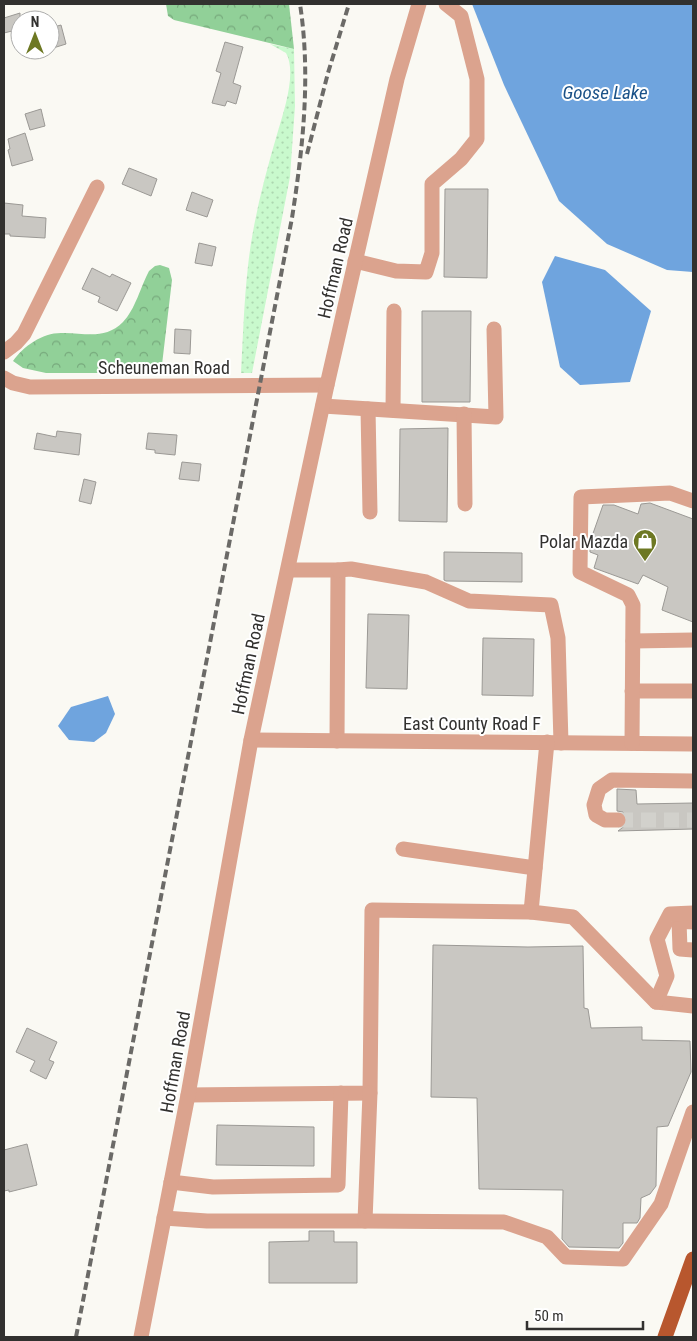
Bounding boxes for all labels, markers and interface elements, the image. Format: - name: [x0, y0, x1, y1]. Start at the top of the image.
- north arrow: [10, 10, 60, 60]
- text: N: [31, 14, 39, 30]
- water label: Goose Lake: [562, 81, 648, 104]
- street label: Hoffman Road: [313, 216, 357, 320]
- street label: Scheuneman Road: [98, 357, 230, 378]
- shop icon: Polar Mazda: [632, 528, 658, 562]
- place label: Polar Mazda: [539, 531, 628, 552]
- street label: Hoffman Road: [227, 612, 269, 716]
- street label: East County Road F: [403, 713, 541, 734]
- street label: Hoffman Road: [156, 1010, 194, 1114]
- scale bar: [527, 1298, 643, 1330]
- text: 50 m: [534, 1307, 564, 1325]

